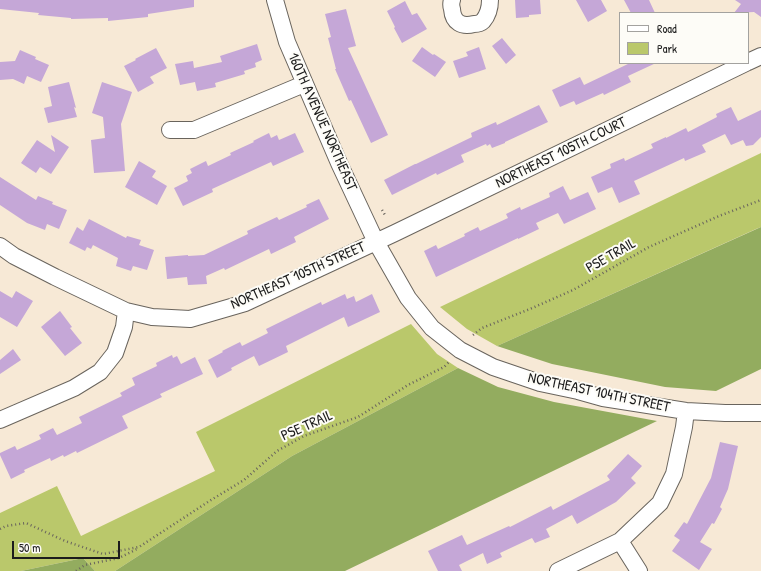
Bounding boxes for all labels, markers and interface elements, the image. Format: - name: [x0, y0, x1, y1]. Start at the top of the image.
- legend: [619, 12, 749, 64]
- text: Road: [657, 20, 677, 37]
- text: Park: [657, 40, 677, 57]
- street label: 160TH AVENUE NORTHEAST: [283, 50, 361, 194]
- street label: NORTHEAST 105TH COURT: [493, 114, 629, 192]
- street label: PSE TRAIL: [583, 235, 639, 277]
- street label: NORTHEAST 105TH STREET: [228, 238, 368, 314]
- street label: NORTHEAST 104TH STREET: [526, 369, 672, 417]
- street label: PSE TRAIL: [278, 407, 336, 445]
- scale bar: [14, 533, 122, 559]
- text: 50 m: [19, 539, 40, 556]

